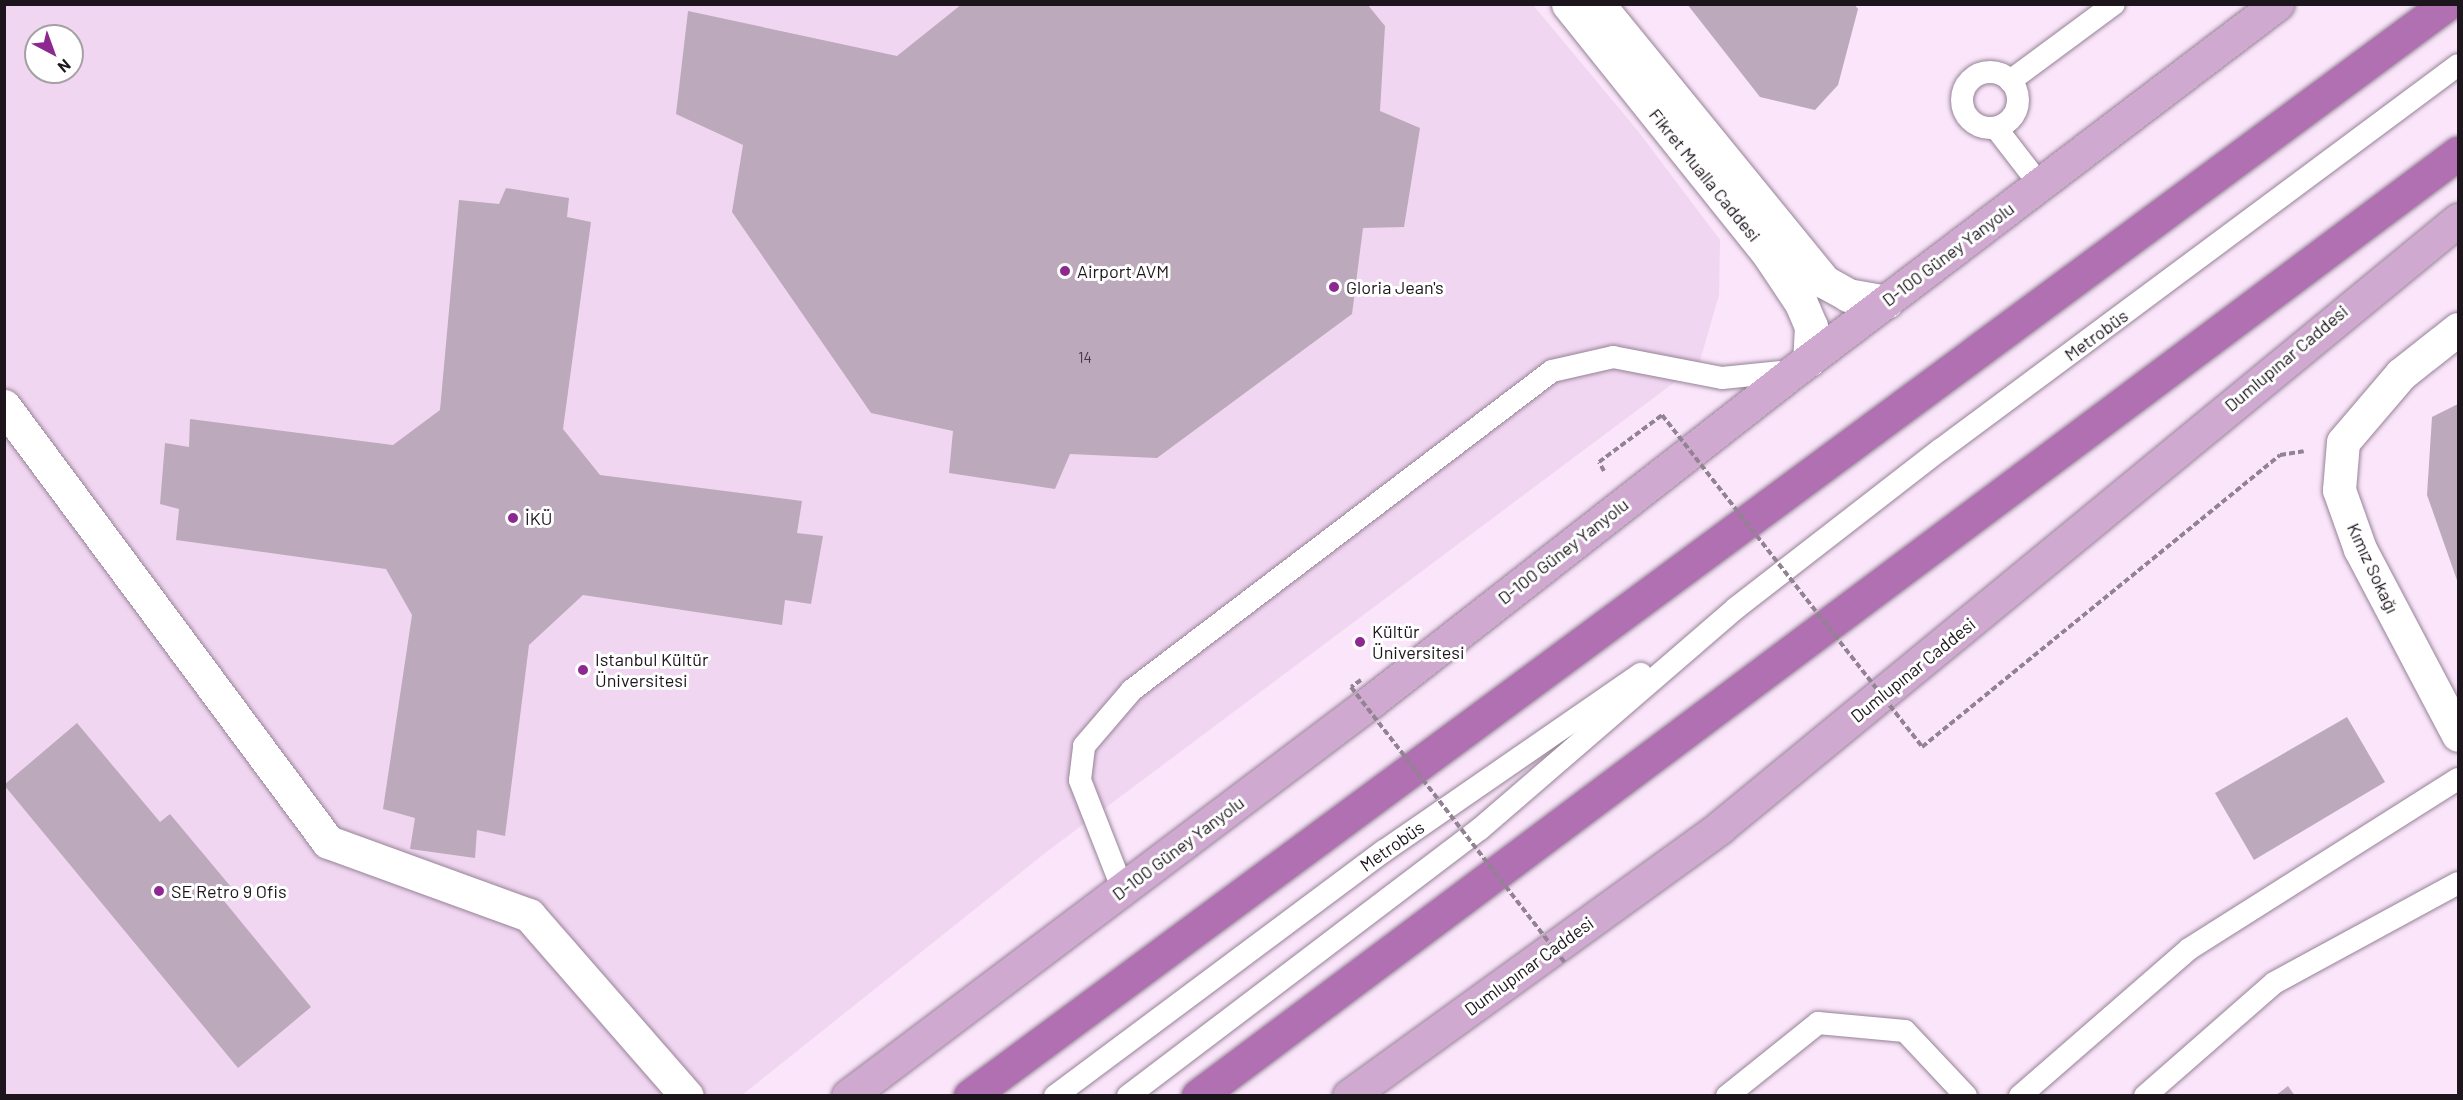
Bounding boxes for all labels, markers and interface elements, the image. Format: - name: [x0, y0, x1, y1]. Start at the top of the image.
- north arrow: [24, 24, 84, 84]
- text: N: [55, 56, 75, 77]
- street label: Fikret Mualla Caddesi: [1645, 104, 1765, 246]
- street label: D-100 Güney Yanyolu: [1878, 197, 2018, 311]
- place label: Airport AVM: [1077, 260, 1169, 282]
- marker: Airport AVM: [1058, 264, 1072, 278]
- place label: Gloria Jean's: [1346, 276, 1444, 298]
- marker: Gloria Jean's: [1327, 280, 1341, 294]
- street label: Dumlupınar Caddesi: [2220, 300, 2352, 416]
- street label: Metrobüs: [2060, 305, 2132, 365]
- house number: 14: [1078, 349, 1092, 367]
- street label: D-100 Güney Yanyolu: [1493, 493, 1633, 609]
- place label: İKÜ: [525, 507, 552, 529]
- marker: İKÜ: [506, 511, 520, 525]
- street label: Kımız Sokağı: [2343, 520, 2403, 616]
- street label: Dumlupınar Caddesi: [1846, 613, 1980, 727]
- place label: Kültür Üniversitesi: [1372, 621, 1465, 664]
- marker: Kültür Üniversitesi: [1353, 635, 1367, 649]
- place label: Istanbul Kültür Üniversitesi: [595, 649, 709, 692]
- marker: Istanbul Kültür Üniversitesi: [576, 663, 590, 677]
- street label: D-100 Güney Yanyolu: [1108, 791, 1248, 905]
- street label: Metrobüs: [1356, 816, 1428, 876]
- place label: SE Retro 9 Ofis: [171, 880, 287, 902]
- marker: SE Retro 9 Ofis: [152, 884, 166, 898]
- street label: Dumlupınar Caddesi: [1460, 912, 1598, 1020]

